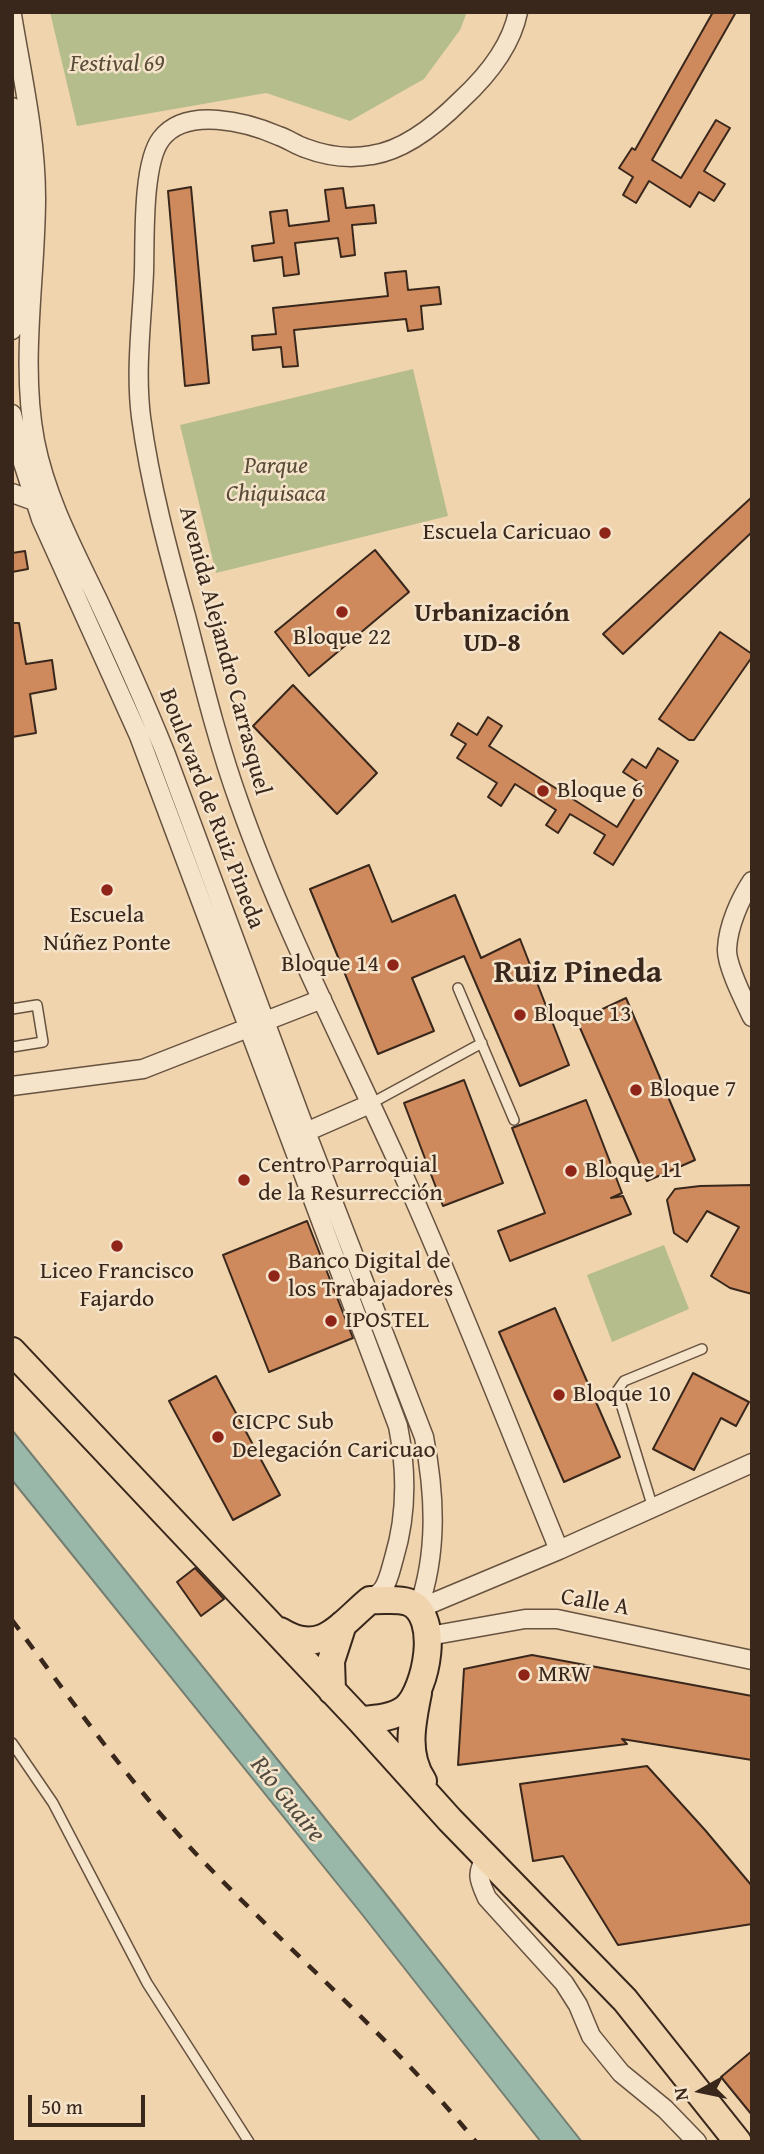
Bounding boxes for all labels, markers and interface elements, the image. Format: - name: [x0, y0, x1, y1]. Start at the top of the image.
- park label: Festival 69: [70, 51, 164, 79]
- park label: Parque Chiquisaca: [226, 453, 326, 509]
- street label: Avenida Alejandro Carrasquel: [172, 503, 276, 799]
- place label: Escuela Caricuao: [423, 519, 591, 547]
- marker: Escuela Caricuao: [597, 525, 613, 541]
- district label: Urbanización UD-8: [414, 598, 570, 660]
- marker: Bloque 22: [334, 604, 350, 620]
- place label: Bloque 22: [293, 624, 391, 652]
- street label: Boulevard de Ruiz Pineda: [152, 685, 270, 933]
- place label: Bloque 6: [557, 777, 643, 805]
- marker: Bloque 6: [535, 783, 551, 799]
- marker: Escuela Núñez Ponte: [99, 882, 115, 898]
- place label: Escuela Núñez Ponte: [43, 902, 171, 958]
- place label: Bloque 14: [281, 951, 379, 979]
- district label: Ruiz Pineda: [494, 955, 662, 993]
- marker: Bloque 14: [385, 957, 401, 973]
- place label: Bloque 13: [534, 1001, 632, 1029]
- marker: Bloque 13: [512, 1007, 528, 1023]
- place label: Bloque 7: [650, 1076, 736, 1104]
- marker: Bloque 7: [628, 1082, 644, 1098]
- place label: Centro Parroquial de la Resurrección: [258, 1152, 443, 1208]
- place label: Bloque 11: [585, 1157, 683, 1185]
- marker: Bloque 11: [563, 1163, 579, 1179]
- marker: Centro Parroquial de la Resurrección: [236, 1172, 252, 1188]
- marker: Liceo Francisco Fajardo: [109, 1238, 125, 1254]
- place label: Banco Digital de los Trabajadores: [288, 1248, 453, 1304]
- place label: Liceo Francisco Fajardo: [40, 1258, 194, 1314]
- marker: Banco Digital de los Trabajadores: [266, 1268, 282, 1284]
- place label: IPOSTEL: [345, 1307, 429, 1335]
- marker: IPOSTEL: [323, 1313, 339, 1329]
- place label: Bloque 10: [573, 1381, 671, 1409]
- marker: Bloque 10: [551, 1387, 567, 1403]
- place label: CICPC Sub Delegación Caricuao: [232, 1409, 436, 1465]
- marker: CICPC Sub Delegación Caricuao: [210, 1429, 226, 1445]
- street label: Calle A: [559, 1583, 631, 1623]
- place label: MRW: [538, 1661, 591, 1689]
- marker: MRW: [516, 1667, 532, 1683]
- water label: Río Guaire: [243, 1750, 331, 1850]
- north arrow: [666, 2056, 736, 2126]
- scale bar: [32, 2080, 149, 2124]
- text: N: [665, 2086, 695, 2103]
- text: 50 m: [41, 2091, 83, 2122]

